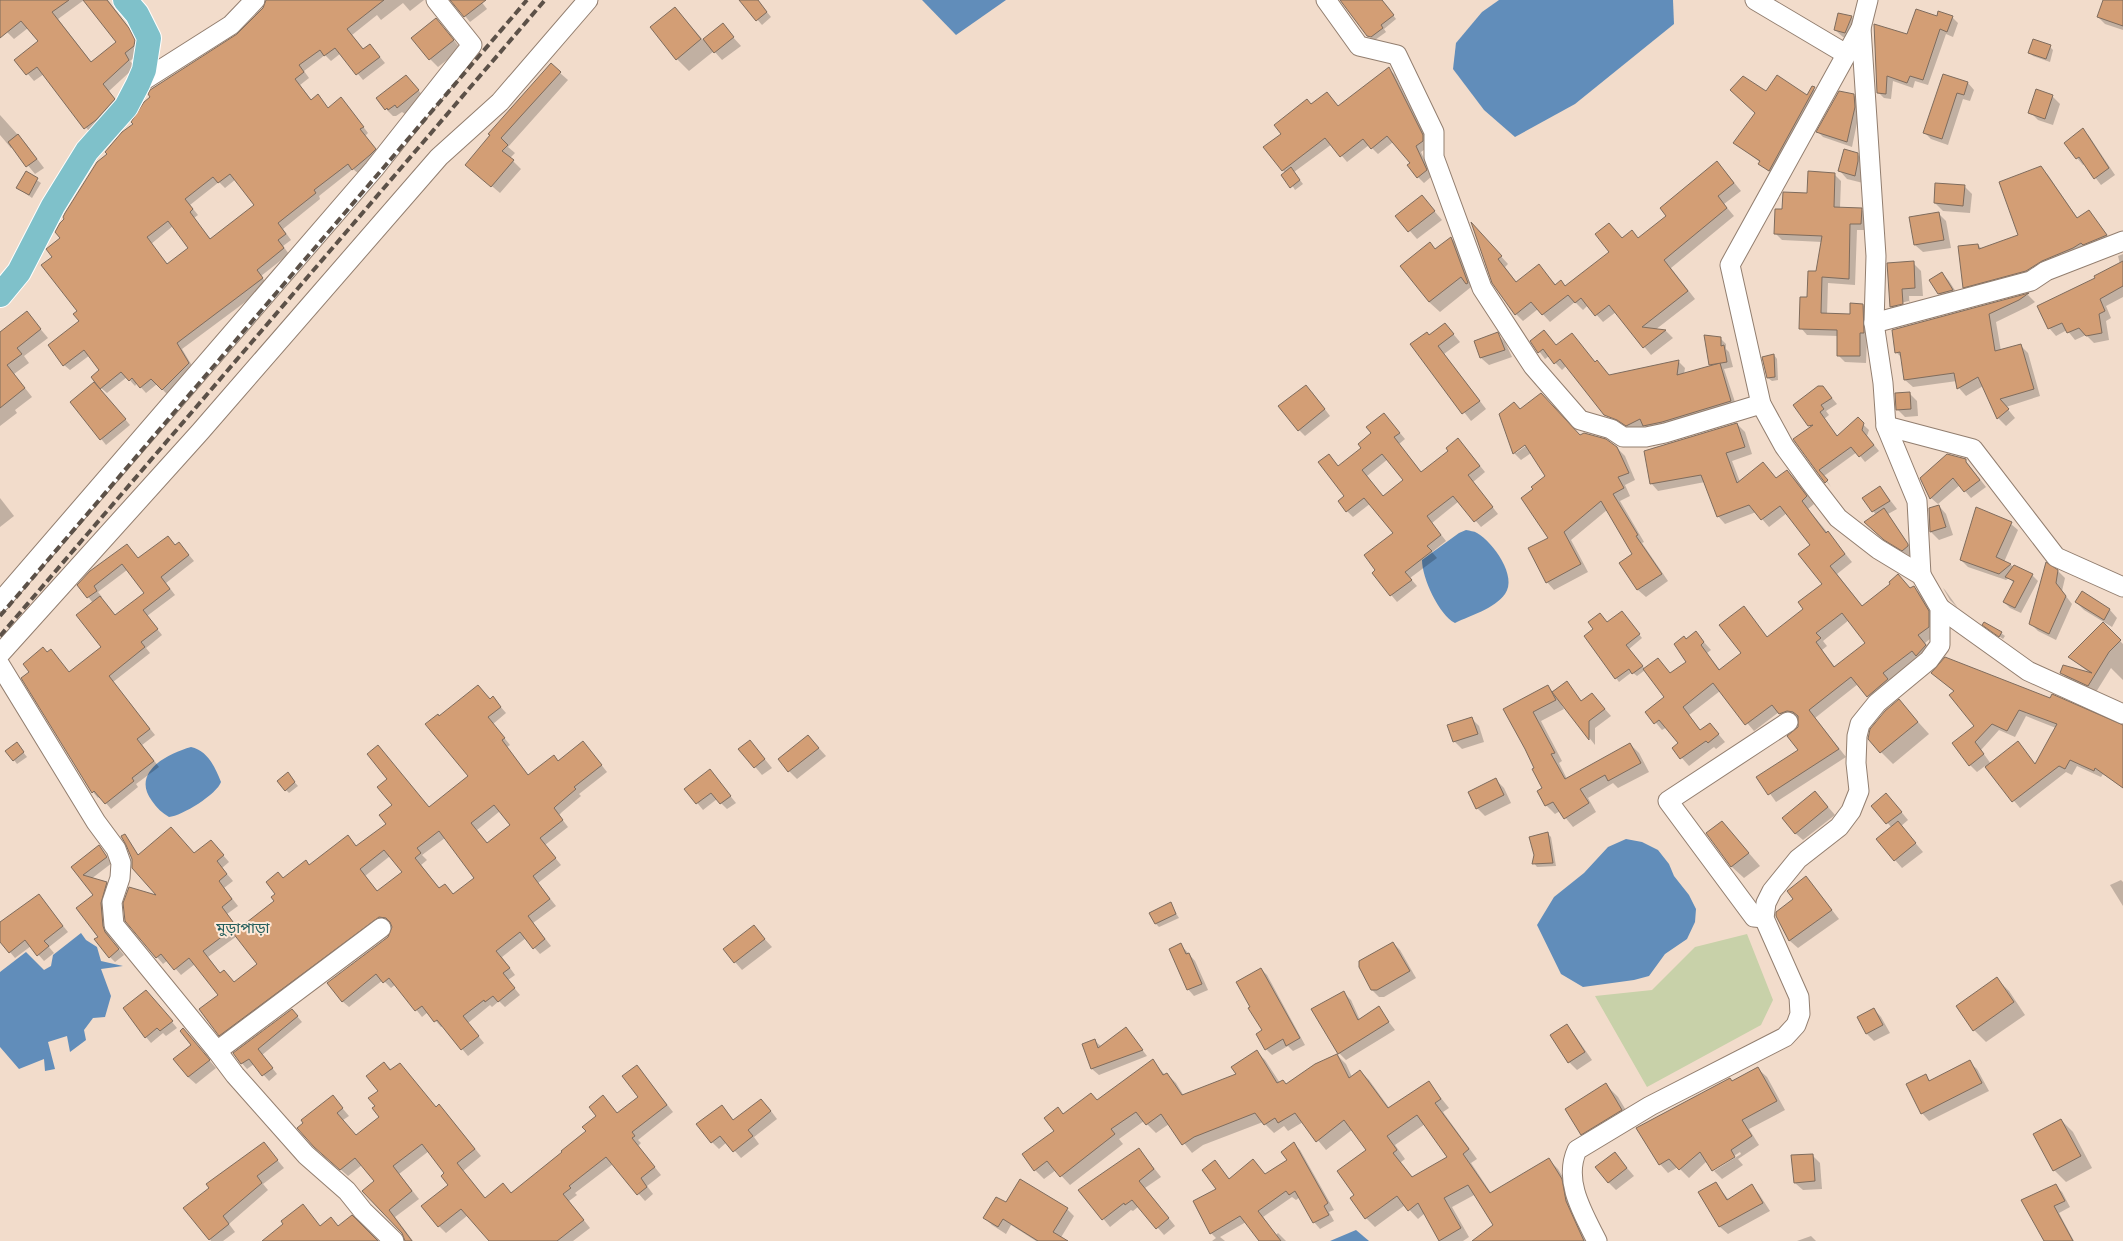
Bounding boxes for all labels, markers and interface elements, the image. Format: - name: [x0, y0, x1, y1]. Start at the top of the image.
- district label: মুড়াপাড়া: [215, 919, 271, 937]

